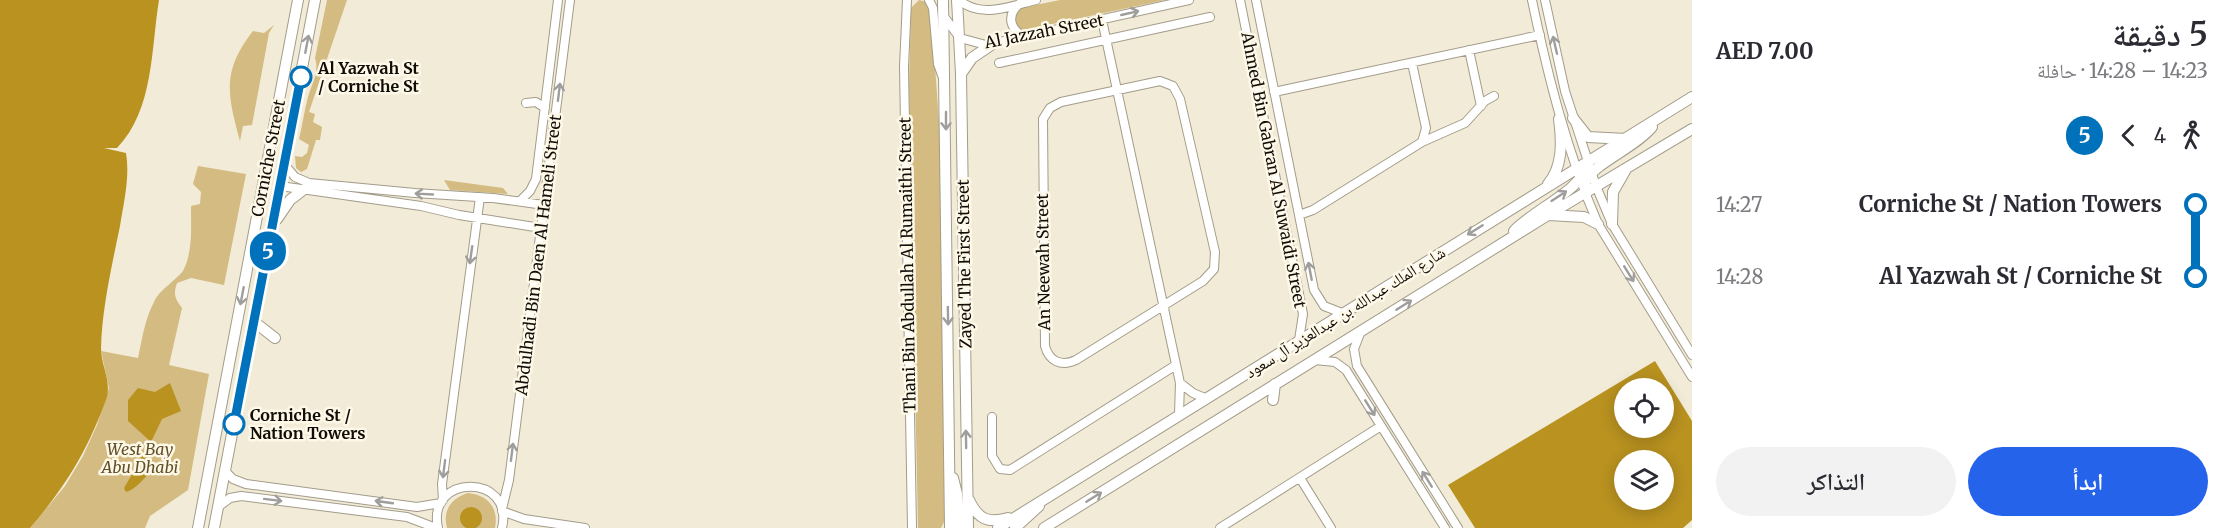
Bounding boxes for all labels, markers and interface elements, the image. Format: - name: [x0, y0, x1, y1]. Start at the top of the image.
- one-way arrow: [1120, 7, 1140, 18]
- street label: Al Jazzah Street: [982, 10, 1106, 53]
- text: 5 دقيقة: [2112, 14, 2208, 55]
- street label: Ahmed Bin Gabran Al Suwaidi Street: [1237, 29, 1311, 310]
- one-way arrow: [302, 35, 313, 55]
- one-way arrow: [1549, 36, 1561, 55]
- text: AED 7.00: [1716, 37, 1813, 65]
- place label: Al Yazwah St / Corniche St: [317, 58, 420, 96]
- text: 14:23 – 14:28 · حافلة: [2037, 58, 2208, 83]
- marker: Al Yazwah St / Corniche St: [290, 66, 312, 88]
- one-way arrow: [553, 82, 564, 102]
- street label: Corniche Street: [247, 97, 289, 218]
- one-way arrow: [940, 111, 952, 131]
- street label: Abdulhadi Bin Daen Al Hameli Street: [511, 113, 565, 398]
- street label: Thani Bin Abdullah Al Rumaithi Street: [894, 116, 920, 413]
- icon: back: [2112, 119, 2145, 152]
- icon: walk: [2175, 119, 2208, 152]
- text: 5: [2078, 122, 2091, 149]
- text: 4: [2154, 123, 2166, 148]
- street label: Zayed The First Street: [953, 178, 975, 349]
- one-way arrow: [414, 188, 434, 199]
- one-way arrow: [1550, 190, 1566, 202]
- text: Corniche St / Nation Towers: [1859, 190, 2162, 218]
- street label: An Neewah Street: [1032, 192, 1054, 332]
- text: 14:27: [1716, 192, 1762, 217]
- one-way arrow: [1467, 225, 1484, 237]
- line badge: 5: [248, 232, 288, 270]
- text: 5: [262, 238, 274, 265]
- street label: شارع الملك عبدالله بن عبدالعزيز آل سعود: [1241, 242, 1449, 383]
- one-way arrow: [466, 244, 477, 264]
- one-way arrow: [1304, 261, 1315, 281]
- text: Al Yazwah St / Corniche St: [1879, 262, 2162, 290]
- text: 14:28: [1716, 264, 1763, 289]
- one-way arrow: [1623, 265, 1635, 282]
- one-way arrow: [236, 285, 247, 305]
- one-way arrow: [1395, 298, 1412, 310]
- one-way arrow: [942, 306, 954, 326]
- map controls: [1614, 378, 1674, 510]
- button: locate: [1614, 378, 1674, 438]
- one-way arrow: [1364, 399, 1376, 416]
- place label: Corniche St / Nation Towers: [250, 405, 366, 443]
- marker: Corniche St / Nation Towers: [223, 413, 245, 435]
- one-way arrow: [961, 429, 972, 449]
- park label: West Bay Abu Dhabi: [100, 439, 178, 477]
- one-way arrow: [507, 443, 518, 462]
- button: التذاكر: [1716, 447, 1956, 516]
- button: ابدأ: [1968, 447, 2208, 516]
- button: layers: [1614, 450, 1674, 510]
- one-way arrow: [438, 458, 449, 478]
- one-way arrow: [1421, 471, 1433, 487]
- one-way arrow: [1085, 491, 1102, 504]
- one-way arrow: [263, 495, 282, 506]
- one-way arrow: [374, 497, 394, 508]

